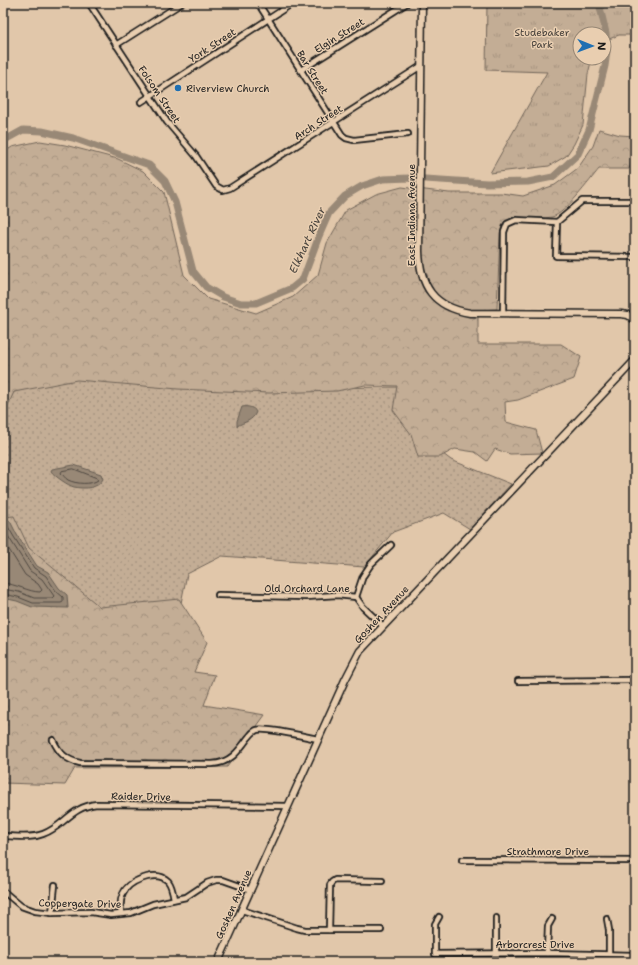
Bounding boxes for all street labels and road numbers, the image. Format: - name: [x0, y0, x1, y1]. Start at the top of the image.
- street label: Elgin Street: [312, 15, 367, 56]
- street label: York Street: [186, 25, 238, 66]
- street label: Bar Street: [294, 48, 331, 97]
- street label: Folsom Street: [136, 63, 184, 125]
- street label: Arch Street: [292, 102, 345, 143]
- street label: East Indiana Avenue: [405, 164, 418, 266]
- street label: Old Orchard Lane: [264, 582, 350, 595]
- street label: Goshen Avenue: [351, 582, 412, 646]
- street label: Raider Drive: [111, 789, 171, 804]
- street label: Strathmore Drive: [507, 845, 590, 858]
- street label: Goshen Avenue: [212, 867, 255, 941]
- street label: Coppergate Drive: [38, 896, 122, 911]
- street label: Arborcrest Drive: [495, 938, 575, 951]

